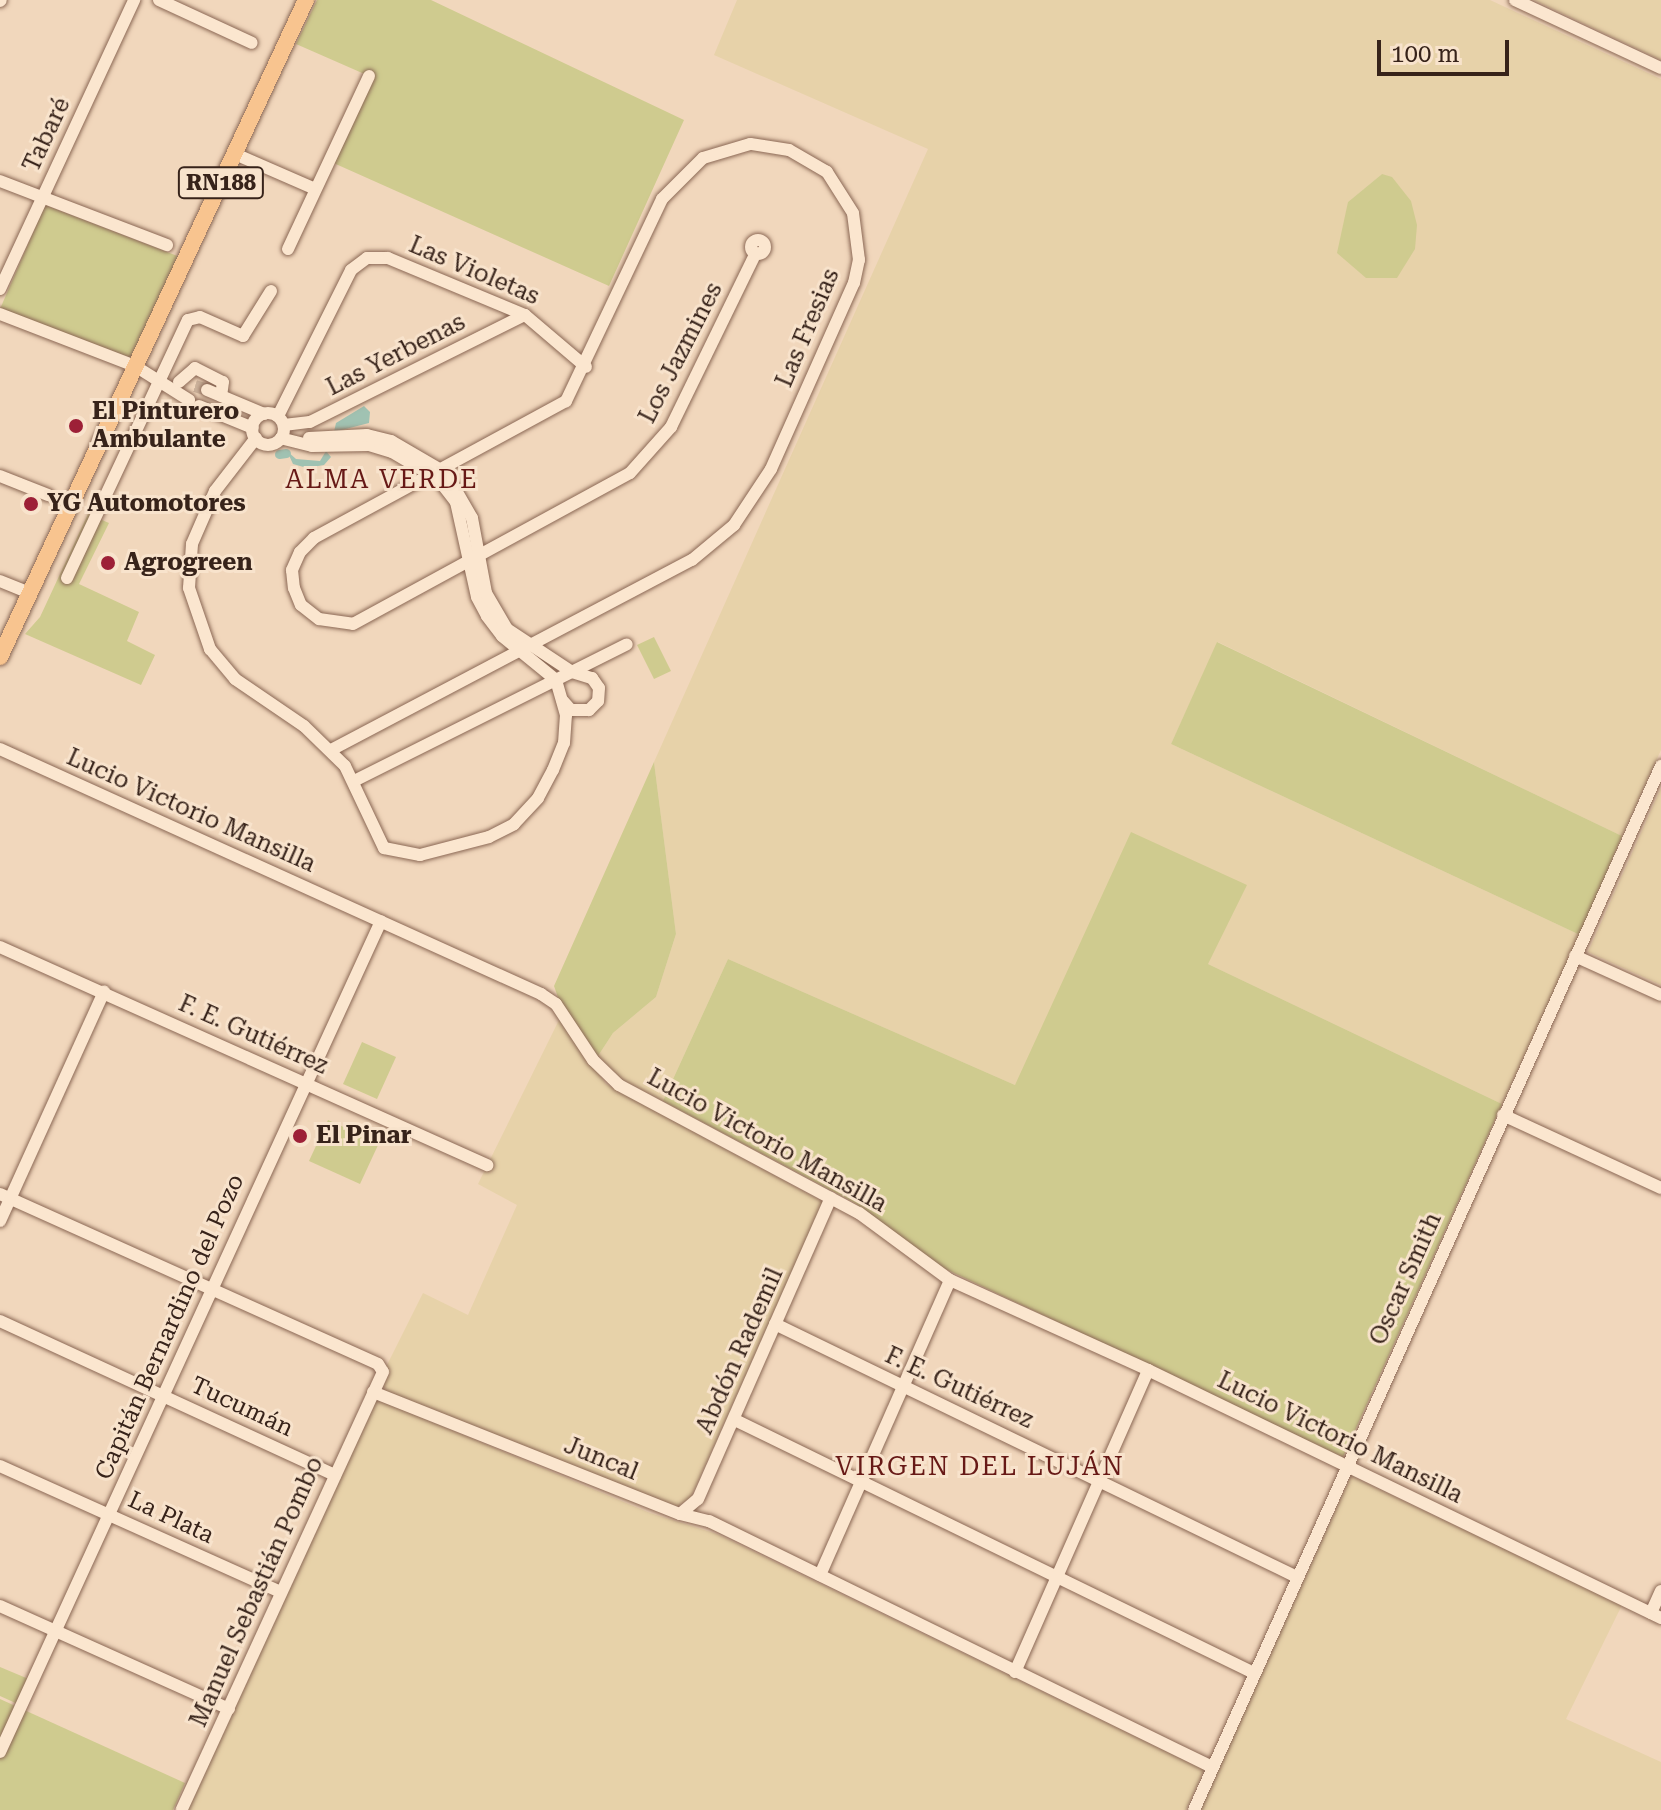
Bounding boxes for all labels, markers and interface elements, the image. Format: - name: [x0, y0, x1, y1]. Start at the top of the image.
- scale bar: [1381, 24, 1513, 74]
- text: 100 m: [1391, 40, 1459, 68]
- street label: Tabaré: [17, 93, 77, 177]
- road number: RN188: [177, 165, 265, 201]
- street label: Las Violetas: [405, 231, 543, 311]
- street label: Las Fresias: [770, 264, 846, 392]
- street label: Los Jazmines: [633, 278, 729, 428]
- street label: Las Yerbenas: [322, 308, 470, 402]
- place label: El Pinturero Ambulante: [92, 398, 239, 454]
- marker: El Pinturero Ambulante: [67, 417, 85, 435]
- district label: ALMA VERDE: [285, 464, 479, 496]
- place label: YG Automotores: [47, 490, 246, 518]
- marker: YG Automotores: [22, 495, 40, 513]
- place label: Agrogreen: [124, 549, 252, 577]
- marker: Agrogreen: [99, 554, 117, 572]
- street label: Lucio Victorio Mansilla: [62, 743, 320, 879]
- street label: F. E. Gutiérrez: [174, 989, 332, 1081]
- street label: Lucio Victorio Mansilla: [642, 1063, 892, 1219]
- place label: El Pinar: [316, 1122, 412, 1150]
- marker: El Pinar: [291, 1127, 309, 1145]
- street label: Capitán Bernardino del Pozo: [90, 1170, 250, 1484]
- street label: Oscar Smith: [1364, 1208, 1448, 1350]
- street label: Abdón Rademil: [690, 1263, 790, 1439]
- street label: F. E. Gutiérrez: [880, 1341, 1038, 1435]
- street label: Lucio Victorio Mansilla: [1213, 1366, 1467, 1510]
- street label: Tucumán: [186, 1371, 298, 1443]
- street label: Juncal: [560, 1431, 642, 1487]
- district label: VIRGEN DEL LUJÁN: [835, 1451, 1125, 1483]
- street label: Manuel Sebastián Pombo: [184, 1452, 330, 1732]
- street label: La Plata: [123, 1486, 219, 1550]

